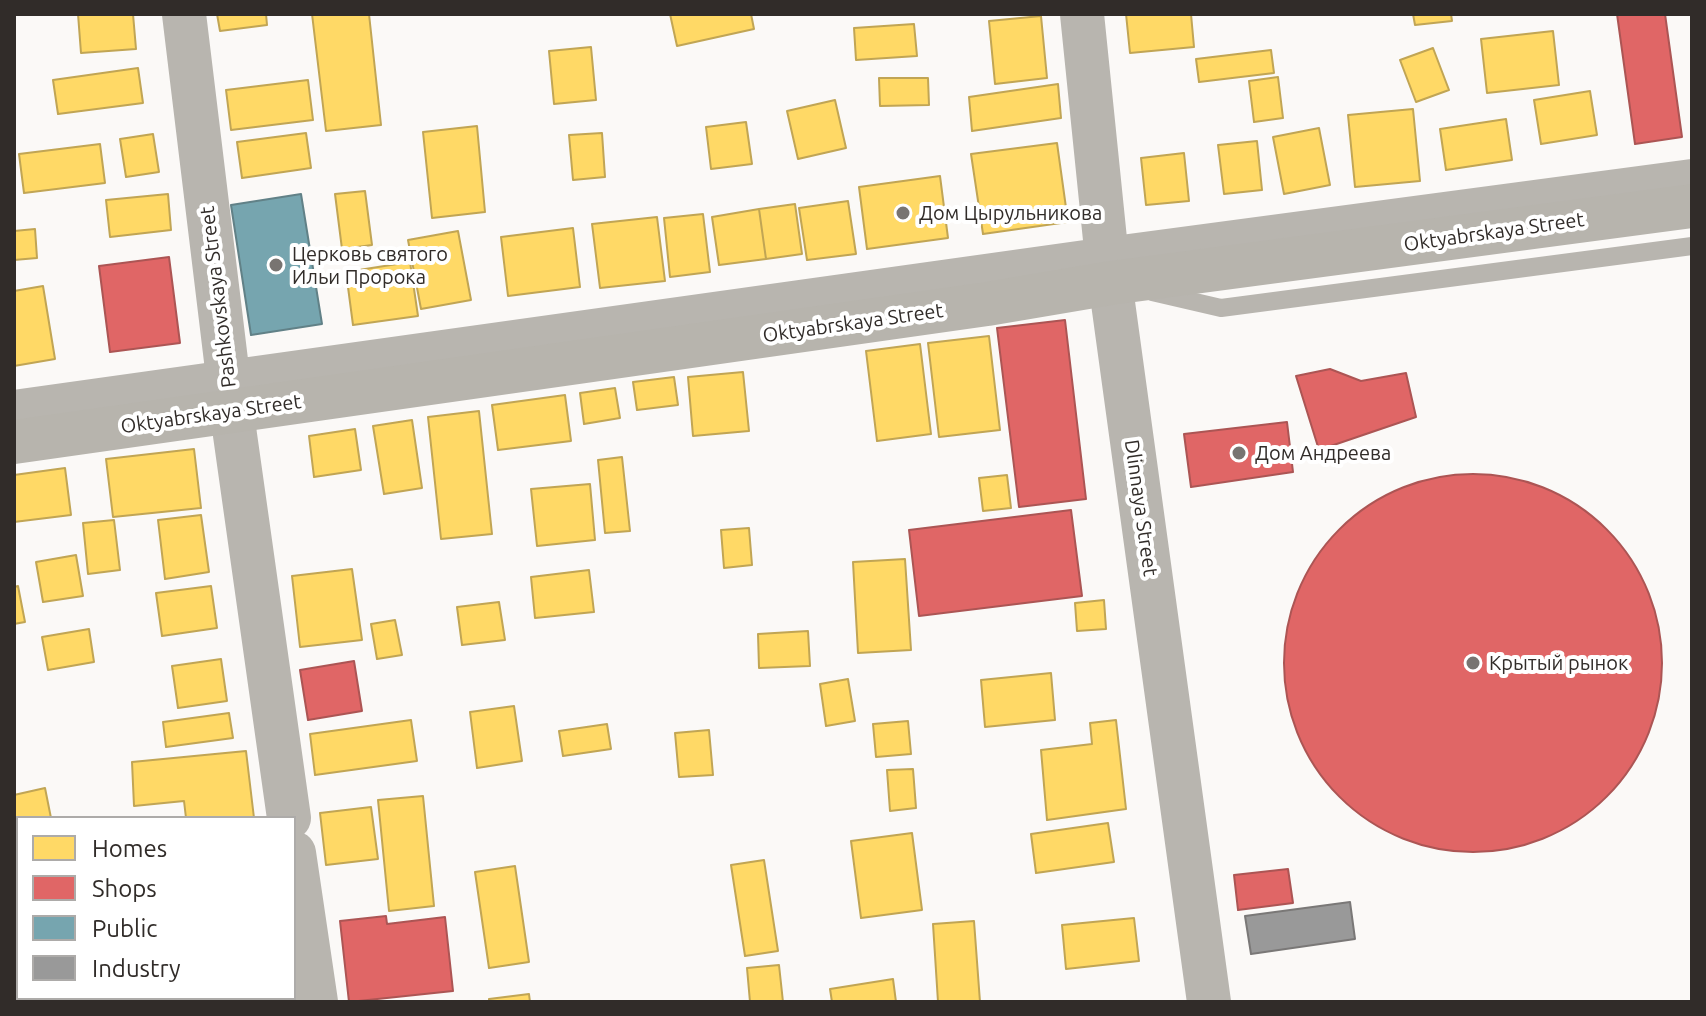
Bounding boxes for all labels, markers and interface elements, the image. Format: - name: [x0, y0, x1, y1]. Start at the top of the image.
- place label: Дом Цырульникова: [919, 201, 1102, 225]
- marker: Дом Цырульникова: [894, 204, 912, 222]
- street label: Pashkovskaya Street: [195, 205, 241, 389]
- street label: Oktyabrskaya Street: [1402, 207, 1586, 257]
- place label: Церковь святого Ильи Пророка: [292, 242, 448, 289]
- marker: Церковь святого Ильи Пророка: [267, 256, 285, 274]
- street label: Oktyabrskaya Street: [761, 298, 945, 348]
- street label: Oktyabrskaya Street: [119, 389, 303, 439]
- street label: Dlinnaya Street: [1120, 438, 1162, 578]
- place label: Дом Андреева: [1255, 441, 1391, 465]
- marker: Дом Андреева: [1230, 444, 1248, 462]
- place label: Крытый рынок: [1489, 651, 1628, 675]
- marker: Крытый рынок: [1464, 654, 1482, 672]
- legend: [16, 816, 296, 1000]
- text: Homes: [92, 835, 167, 862]
- text: Shops: [92, 875, 157, 902]
- text: Public: [92, 915, 157, 942]
- text: Industry: [92, 955, 181, 982]

